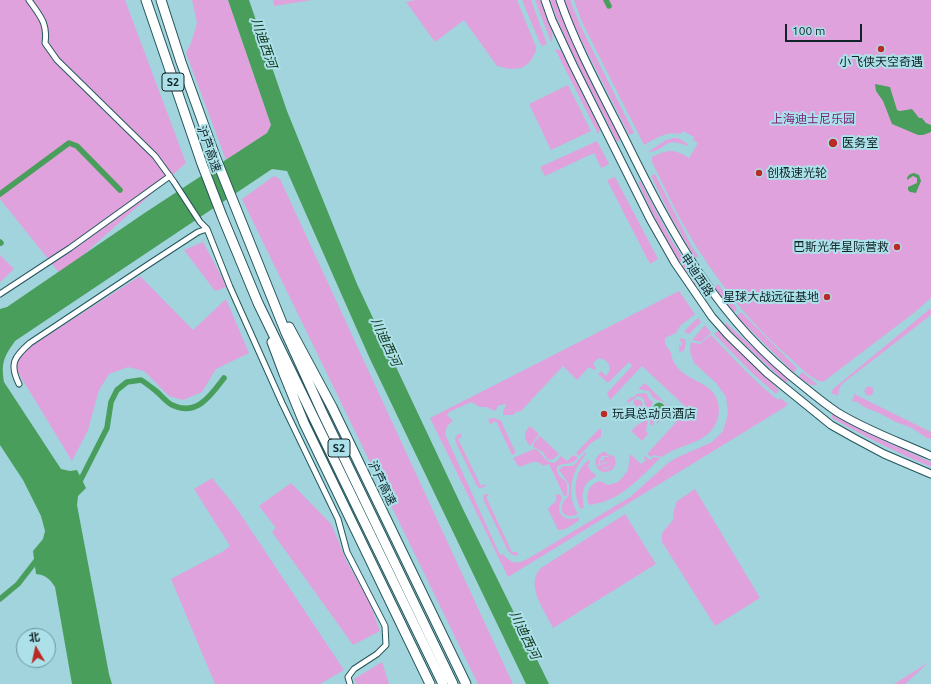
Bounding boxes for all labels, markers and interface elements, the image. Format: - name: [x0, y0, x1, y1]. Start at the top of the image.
- water label: 川迪西河: [248, 16, 280, 70]
- scale bar: [787, 16, 864, 42]
- text: 100 m: [792, 24, 825, 37]
- marker: 小飞侠天空奇遇: [876, 44, 886, 54]
- place label: 小飞侠天空奇遇: [839, 55, 923, 69]
- road number: S2: [162, 73, 184, 91]
- park label: 上海迪士尼乐园: [771, 112, 855, 126]
- street label: 沪芦高速: [194, 124, 224, 174]
- place label: 医务室: [842, 136, 878, 150]
- marker: 医务室: [827, 137, 839, 149]
- place label: 创极速光轮: [767, 166, 827, 180]
- marker: 创极速光轮: [754, 168, 764, 178]
- place label: 巴斯光年星际营救: [793, 240, 889, 254]
- marker: 巴斯光年星际营救: [892, 242, 902, 252]
- street label: 申迪西路: [678, 251, 716, 299]
- place label: 星球大战远征基地: [723, 290, 819, 304]
- marker: 星球大战远征基地: [822, 292, 832, 302]
- water label: 川迪西河: [368, 315, 404, 369]
- place label: 玩具总动员酒店: [612, 407, 696, 421]
- marker: 玩具总动员酒店: [599, 409, 609, 419]
- road number: S2: [328, 439, 350, 457]
- street label: 沪芦高速: [365, 458, 399, 508]
- water label: 川迪西河: [507, 608, 543, 662]
- north arrow: [16, 628, 56, 668]
- text: 北: [28, 630, 41, 644]

